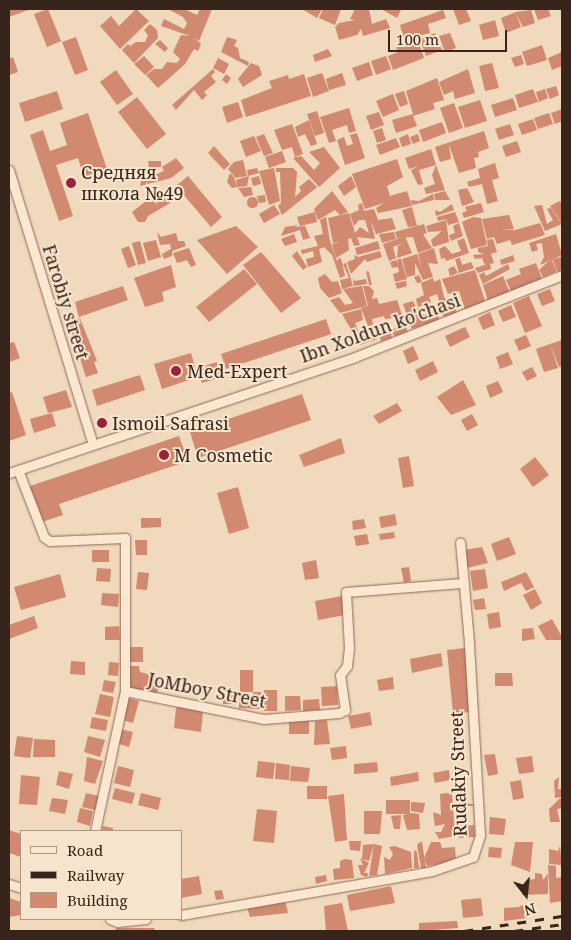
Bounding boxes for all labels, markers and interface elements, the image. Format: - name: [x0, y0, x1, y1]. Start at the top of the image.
- scale bar: [391, 20, 510, 52]
- text: 100 m: [396, 29, 439, 49]
- place label: Средняя школа №49: [81, 162, 184, 204]
- marker: Средняя школа №49: [65, 177, 77, 189]
- street label: Farobiy street: [38, 242, 94, 362]
- street label: Ibn Xoldun ko'chasi: [297, 289, 463, 367]
- place label: Med-Expert: [187, 360, 287, 382]
- marker: Med-Expert: [169, 364, 183, 378]
- place label: Ismoil Safrasi: [112, 412, 229, 434]
- marker: Ismoil Safrasi: [96, 417, 108, 429]
- place label: M Cosmetic: [174, 444, 273, 466]
- marker: M Cosmetic: [158, 449, 170, 461]
- street label: JoMboy Street: [146, 668, 268, 712]
- street label: Rudakiy Street: [445, 711, 471, 837]
- legend: [20, 830, 182, 920]
- text: Road: [67, 840, 103, 860]
- text: Railway: [67, 865, 124, 885]
- north arrow: [501, 870, 551, 920]
- text: Building: [67, 890, 128, 910]
- text: N: [522, 899, 538, 921]

